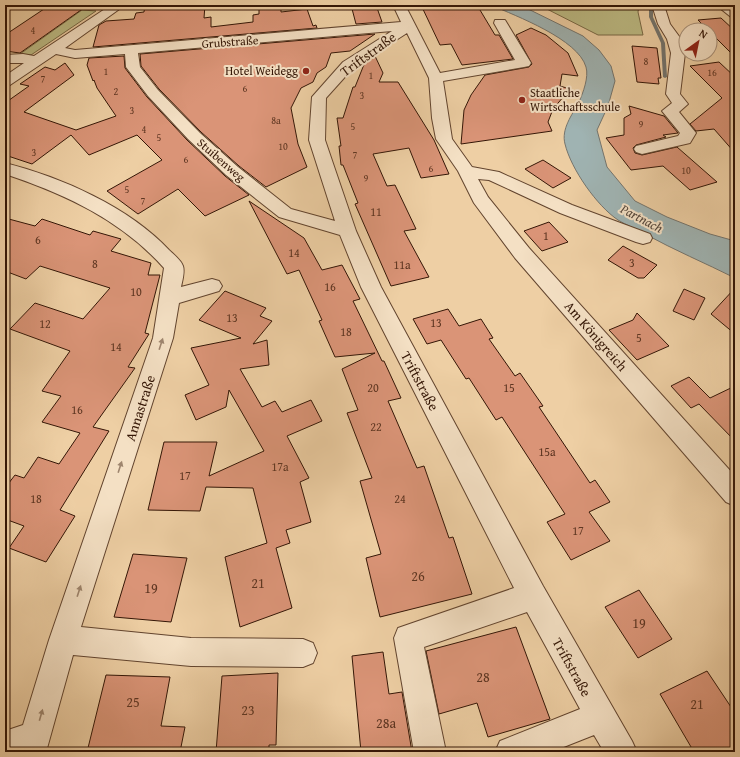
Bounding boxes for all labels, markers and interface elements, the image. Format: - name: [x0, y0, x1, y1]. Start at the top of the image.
- north arrow: [678, 22, 718, 62]
- house number: 4: [31, 23, 36, 38]
- text: N: [696, 25, 711, 43]
- street label: Triftstraße: [336, 27, 400, 81]
- street label: Grubstraße: [201, 31, 259, 52]
- house number: 8: [644, 54, 649, 69]
- place label: Hotel Weidegg: [225, 62, 298, 79]
- house number: 1: [104, 64, 109, 79]
- house number: 16: [707, 65, 717, 80]
- marker: Hotel Weidegg: [301, 66, 311, 76]
- house number: 1: [369, 68, 374, 83]
- house number: 7: [41, 71, 46, 86]
- house number: 6: [243, 81, 248, 96]
- house number: 2: [114, 84, 119, 99]
- place label: Staatliche Wirtschaftsschule: [530, 84, 620, 115]
- house number: 3: [360, 88, 365, 103]
- marker: Staatliche Wirtschaftsschule: [517, 95, 527, 105]
- house number: 3: [130, 103, 135, 118]
- house number: 8a: [271, 113, 281, 128]
- house number: 9: [639, 117, 644, 132]
- house number: 5: [351, 119, 356, 134]
- house number: 4: [142, 122, 147, 137]
- house number: 5: [157, 130, 162, 145]
- street label: Stuibenweg: [194, 134, 249, 185]
- house number: 10: [278, 139, 288, 154]
- house number: 3: [32, 145, 37, 160]
- house number: 7: [353, 147, 358, 162]
- house number: 6: [184, 152, 189, 167]
- house number: 6: [429, 161, 434, 176]
- house number: 10: [681, 163, 691, 178]
- house number: 9: [364, 171, 369, 186]
- house number: 5: [125, 182, 130, 197]
- house number: 7: [141, 193, 146, 208]
- water label: Partnach: [616, 199, 667, 238]
- house number: 11: [370, 203, 382, 220]
- house number: 1: [543, 227, 549, 244]
- house number: 6: [35, 231, 41, 248]
- house number: 14: [288, 244, 300, 261]
- house number: 3: [629, 254, 635, 271]
- house number: 8: [92, 255, 98, 272]
- house number: 11a: [393, 256, 411, 273]
- house number: 16: [324, 278, 336, 295]
- house number: 10: [130, 283, 142, 300]
- street label: Am Königreich: [560, 297, 632, 376]
- house number: 13: [226, 309, 238, 326]
- house number: 13: [430, 314, 442, 331]
- house number: 12: [39, 315, 51, 332]
- house number: 18: [340, 323, 352, 340]
- house number: 5: [636, 329, 642, 346]
- one-way arrow: [158, 337, 164, 349]
- house number: 14: [110, 338, 122, 355]
- street label: Triftstraße: [396, 348, 444, 415]
- street label: Annastraße: [120, 372, 160, 444]
- house number: 20: [367, 379, 379, 396]
- house number: 15: [503, 379, 515, 396]
- house number: 16: [71, 401, 83, 418]
- house number: 22: [370, 418, 382, 435]
- house number: 15a: [538, 443, 556, 460]
- house number: 17a: [271, 458, 289, 475]
- one-way arrow: [117, 461, 123, 473]
- house number: 17: [179, 467, 191, 484]
- house number: 18: [30, 490, 42, 507]
- house number: 24: [394, 490, 406, 507]
- house number: 17: [572, 522, 584, 539]
- house number: 26: [411, 566, 425, 586]
- house number: 21: [251, 573, 265, 593]
- house number: 19: [144, 578, 158, 598]
- one-way arrow: [77, 584, 83, 596]
- house number: 19: [632, 613, 646, 633]
- street label: Triftstraße: [548, 634, 597, 700]
- house number: 28: [476, 667, 490, 687]
- house number: 25: [126, 692, 140, 712]
- house number: 21: [690, 694, 704, 714]
- house number: 23: [241, 700, 255, 720]
- one-way arrow: [38, 708, 44, 720]
- house number: 28a: [376, 713, 396, 733]

